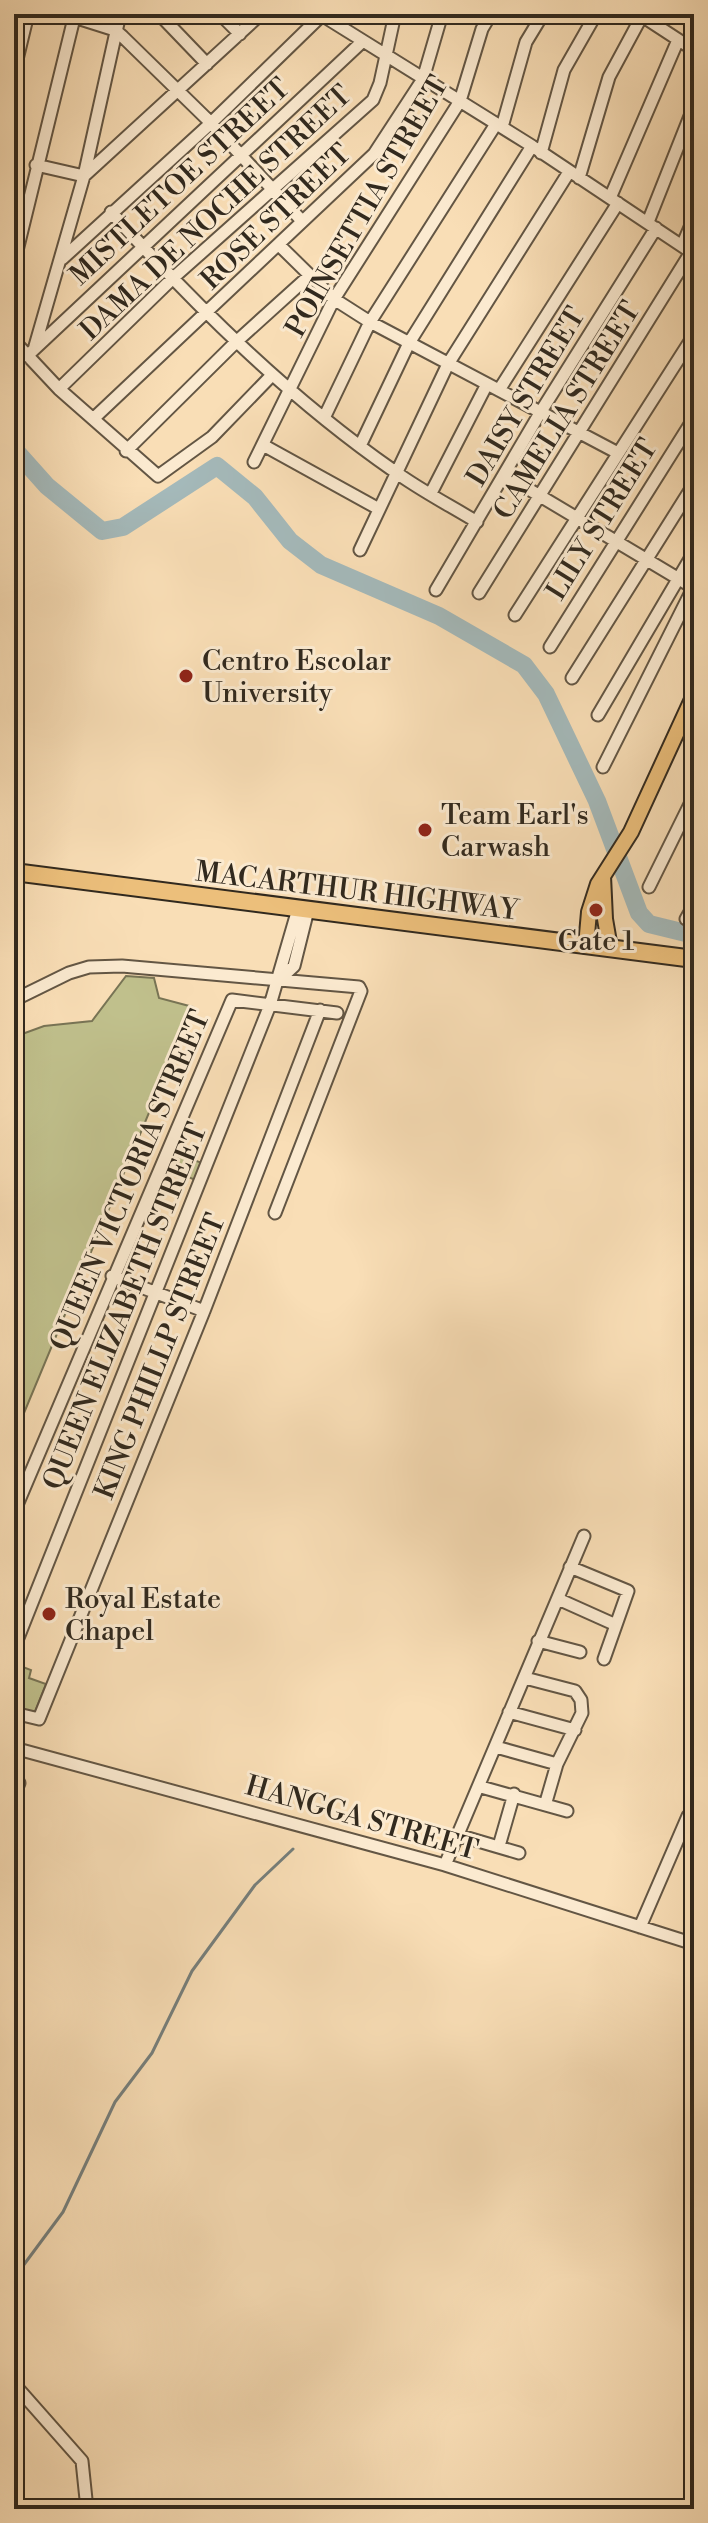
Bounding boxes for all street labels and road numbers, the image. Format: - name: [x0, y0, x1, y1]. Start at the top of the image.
- street label: POINSETTIA STREET: [278, 70, 456, 343]
- street label: MISTLETOE STREET: [63, 71, 297, 293]
- street label: DAMA DE NOCHE STREET: [73, 78, 359, 348]
- street label: ROSE STREET: [194, 137, 358, 297]
- street label: CAMELIA STREET: [486, 295, 648, 526]
- street label: DAISY STREET: [459, 301, 593, 493]
- street label: LILY STREET: [539, 433, 666, 607]
- street label: MACARTHUR HIGHWAY: [193, 854, 522, 929]
- street label: QUEEN VICTORIA STREET: [43, 1005, 218, 1356]
- street label: QUEEN ELIZABETH STREET: [36, 1118, 215, 1495]
- street label: KING PHILLP STREET: [87, 1209, 234, 1504]
- street label: HANGGA STREET: [241, 1769, 482, 1868]

